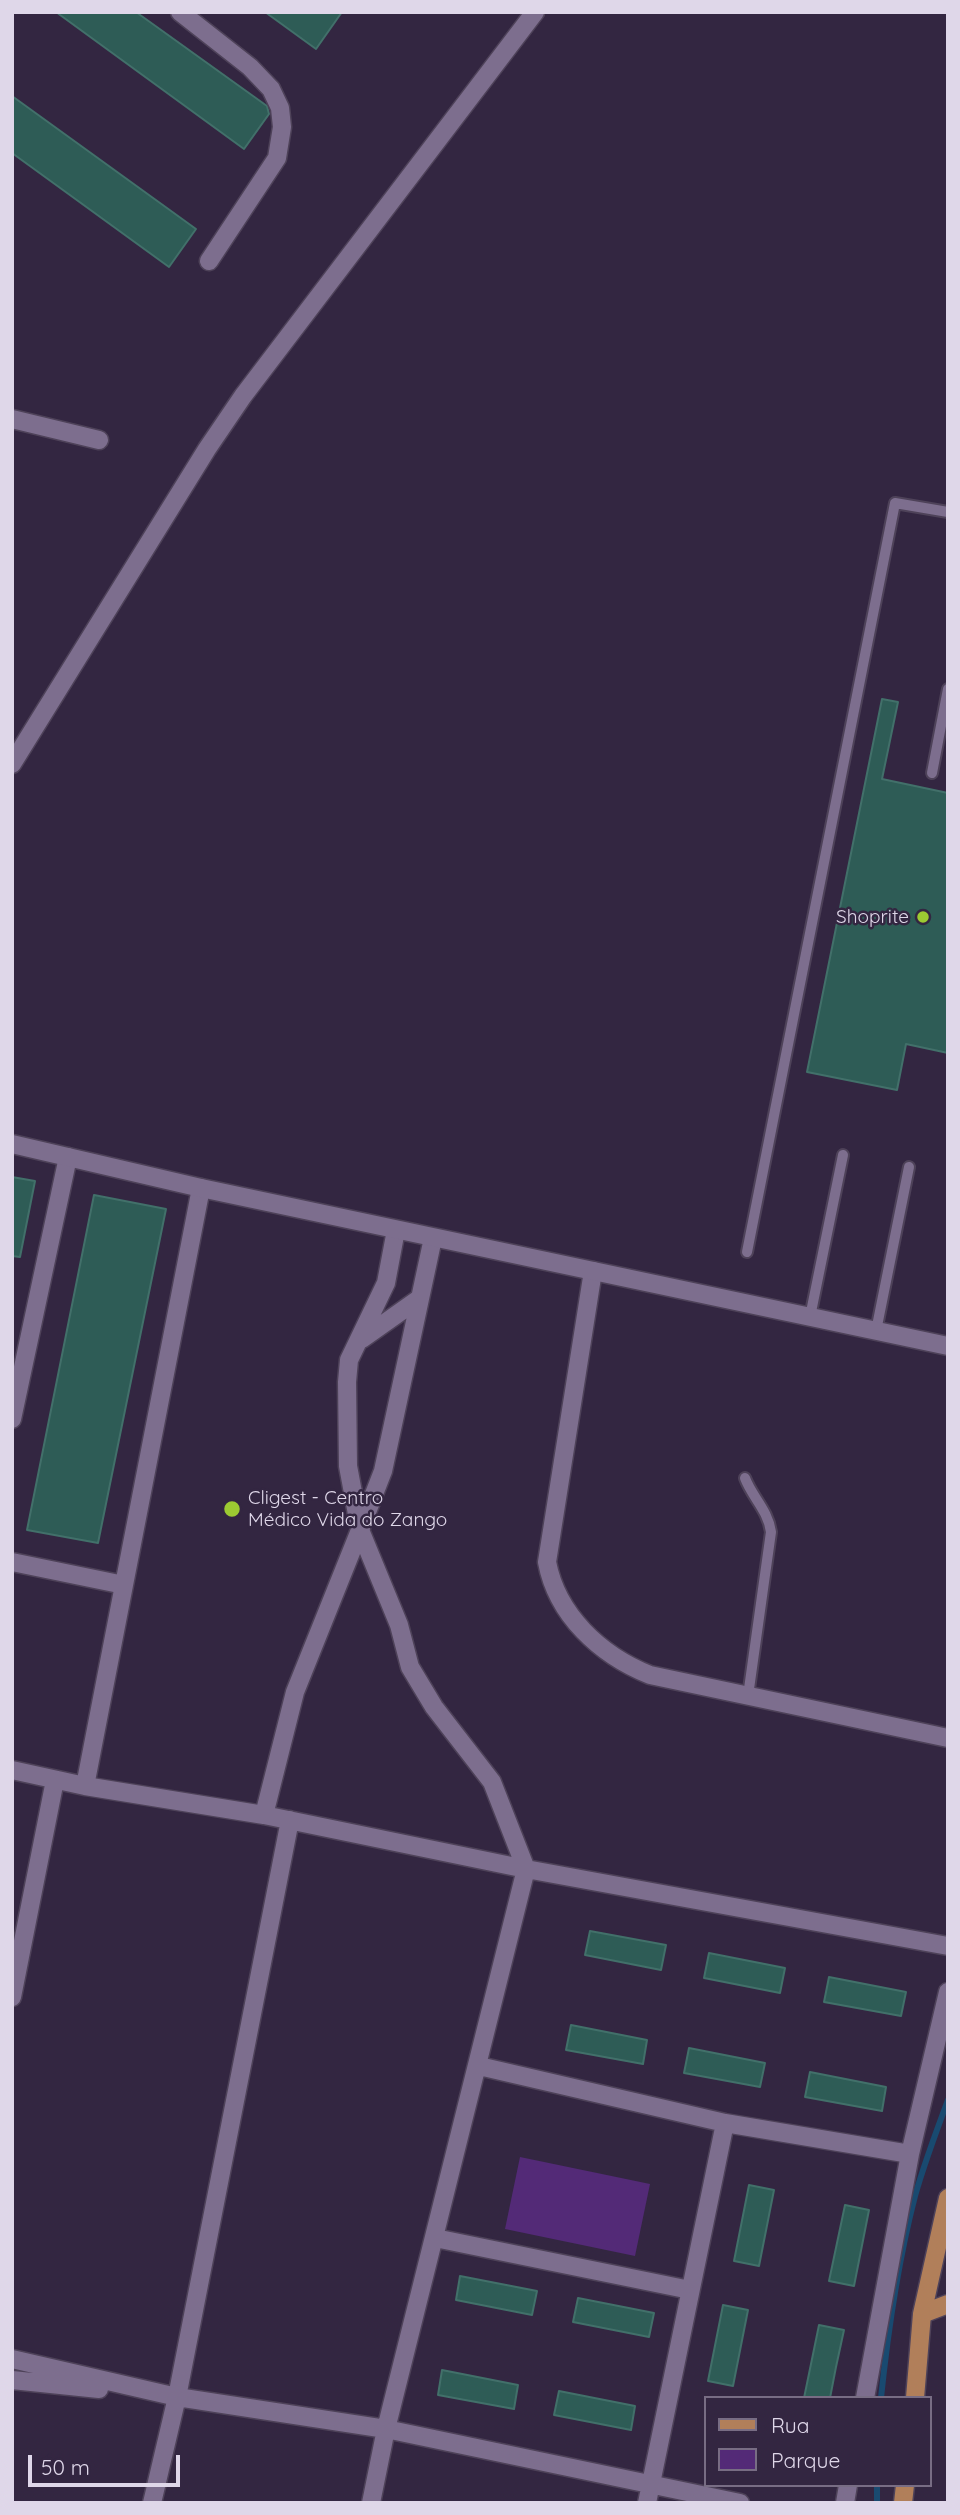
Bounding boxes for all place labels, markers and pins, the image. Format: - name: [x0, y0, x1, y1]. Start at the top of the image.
- place label: Shoprite: [836, 906, 909, 928]
- marker: Shoprite: [915, 909, 931, 925]
- place label: Cligest - Centro Médico Vida do Zango: [248, 1487, 447, 1531]
- marker: Cligest - Centro Médico Vida do Zango: [222, 1499, 242, 1519]

